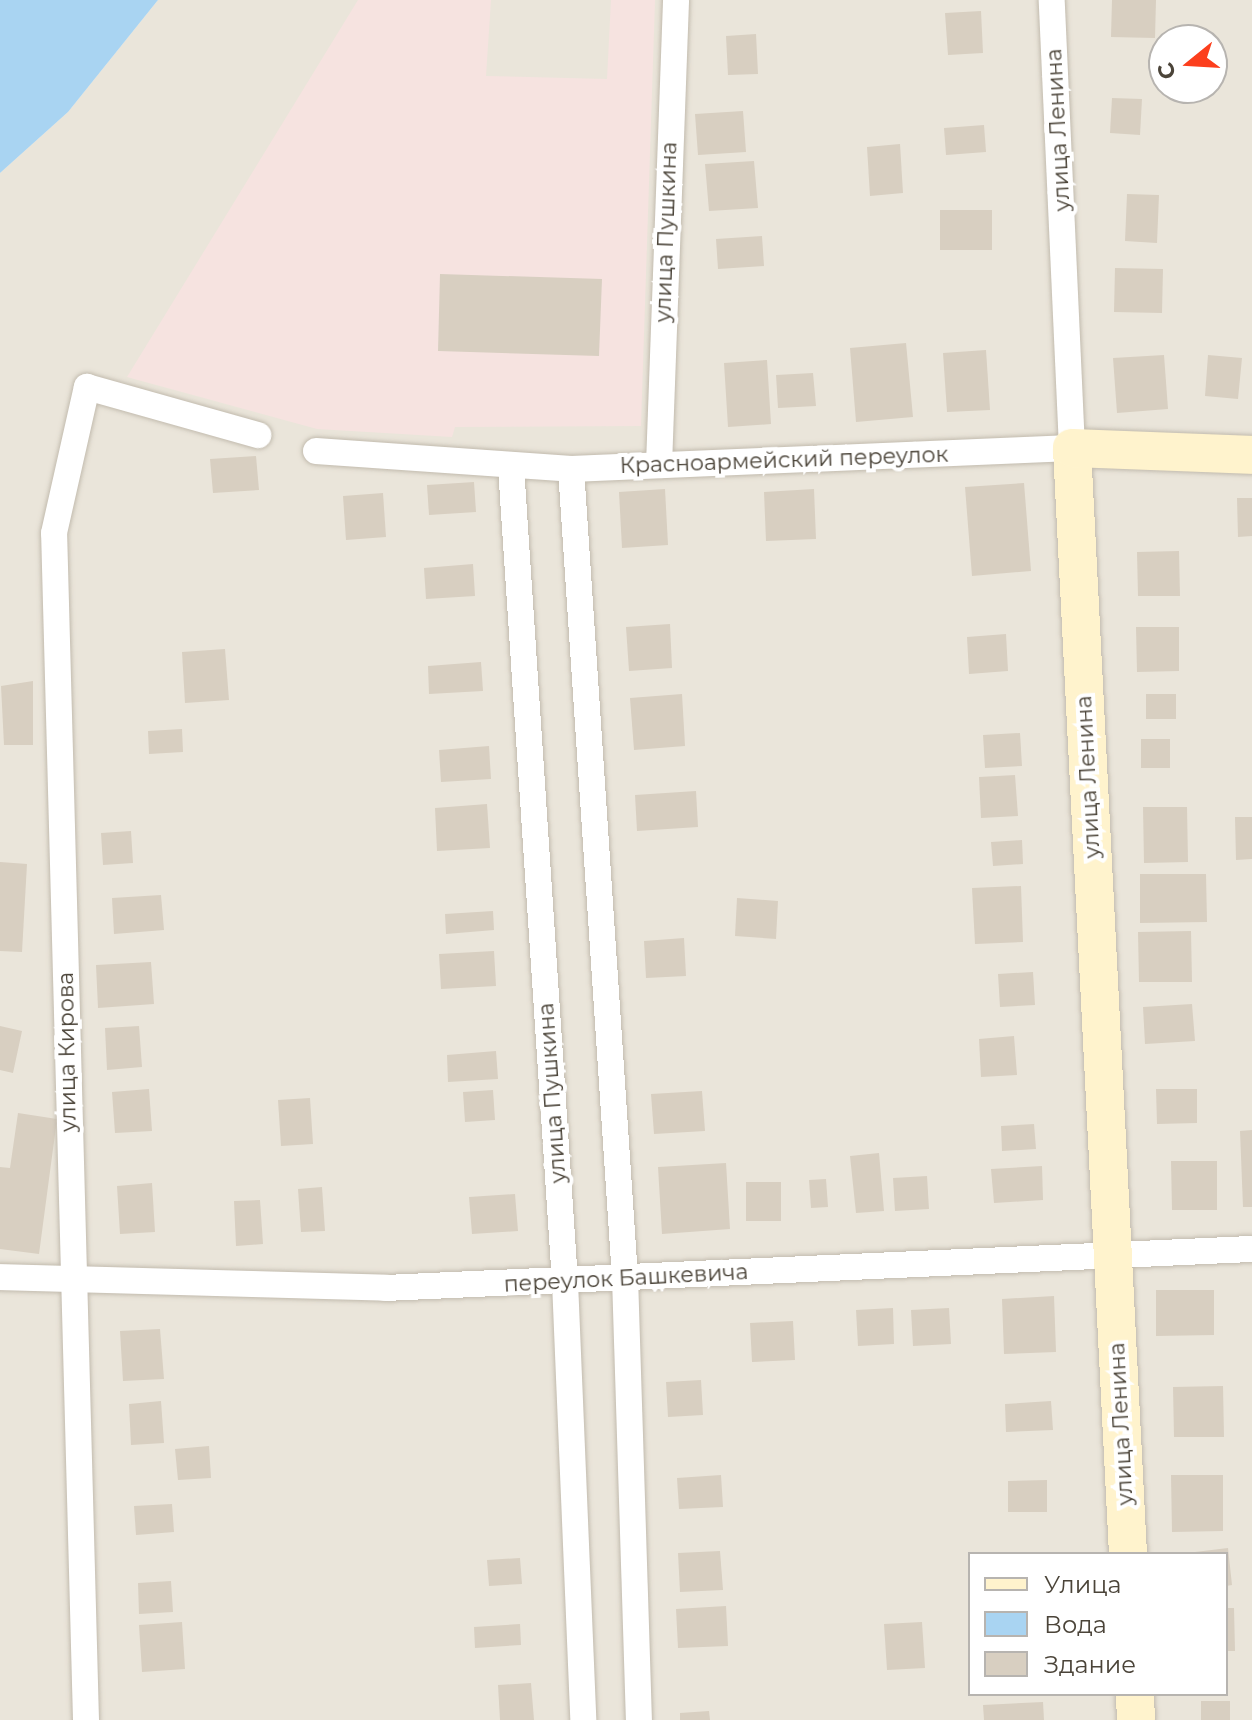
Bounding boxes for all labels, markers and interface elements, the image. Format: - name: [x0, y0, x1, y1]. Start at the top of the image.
- north arrow: [1148, 24, 1228, 104]
- street label: улица Ленина: [1041, 48, 1075, 212]
- text: С: [1151, 59, 1182, 83]
- street label: улица Пушкина: [650, 141, 682, 323]
- street label: Красноармейский переулок: [619, 441, 949, 479]
- street label: улица Ленина: [1071, 695, 1105, 859]
- street label: улица Кирова: [52, 972, 82, 1132]
- street label: улица Пушкина: [533, 1002, 571, 1184]
- street label: переулок Башкевича: [503, 1258, 749, 1298]
- street label: улица Ленина: [1104, 1342, 1138, 1506]
- legend: [968, 1552, 1228, 1696]
- text: Улица: [1044, 1570, 1122, 1599]
- text: Вода: [1044, 1610, 1107, 1639]
- text: Здание: [1044, 1650, 1136, 1679]

